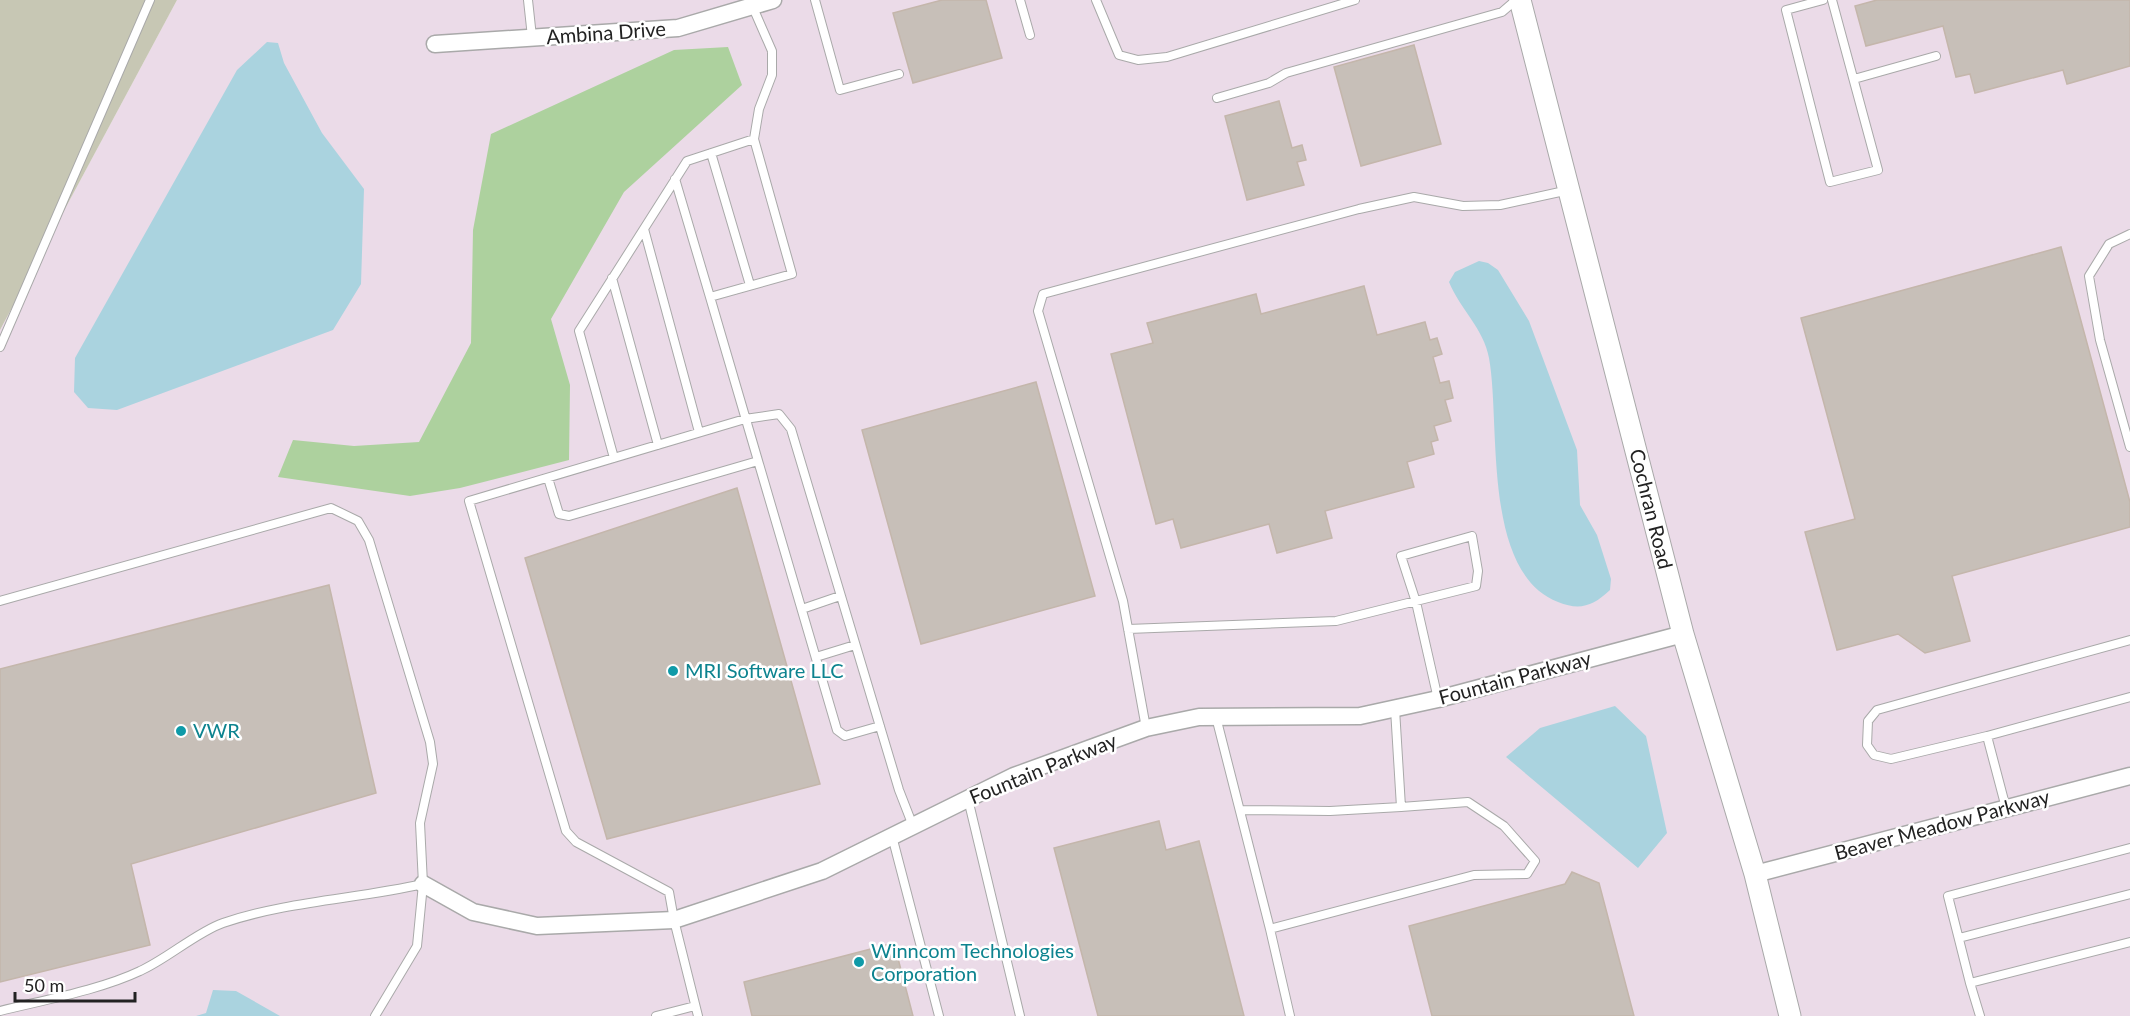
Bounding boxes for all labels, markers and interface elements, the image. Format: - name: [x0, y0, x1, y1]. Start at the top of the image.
- street label: Ambina Drive: [545, 16, 667, 48]
- street label: Cochran Road: [1625, 446, 1678, 571]
- street label: Fountain Parkway: [1436, 645, 1594, 709]
- place label: MRI Software LLC: [685, 658, 844, 682]
- marker: MRI Software LLC: [666, 664, 680, 678]
- place label: VWR: [193, 718, 240, 742]
- marker: VWR: [174, 724, 188, 738]
- street label: Fountain Parkway: [965, 727, 1120, 809]
- street label: Beaver Meadow Parkway: [1831, 784, 2053, 864]
- place label: Winncom Technologies Corporation: [871, 938, 1074, 985]
- marker: Winncom Technologies Corporation: [852, 955, 866, 969]
- scale bar: [15, 965, 135, 1003]
- text: 50 m: [24, 974, 64, 996]

